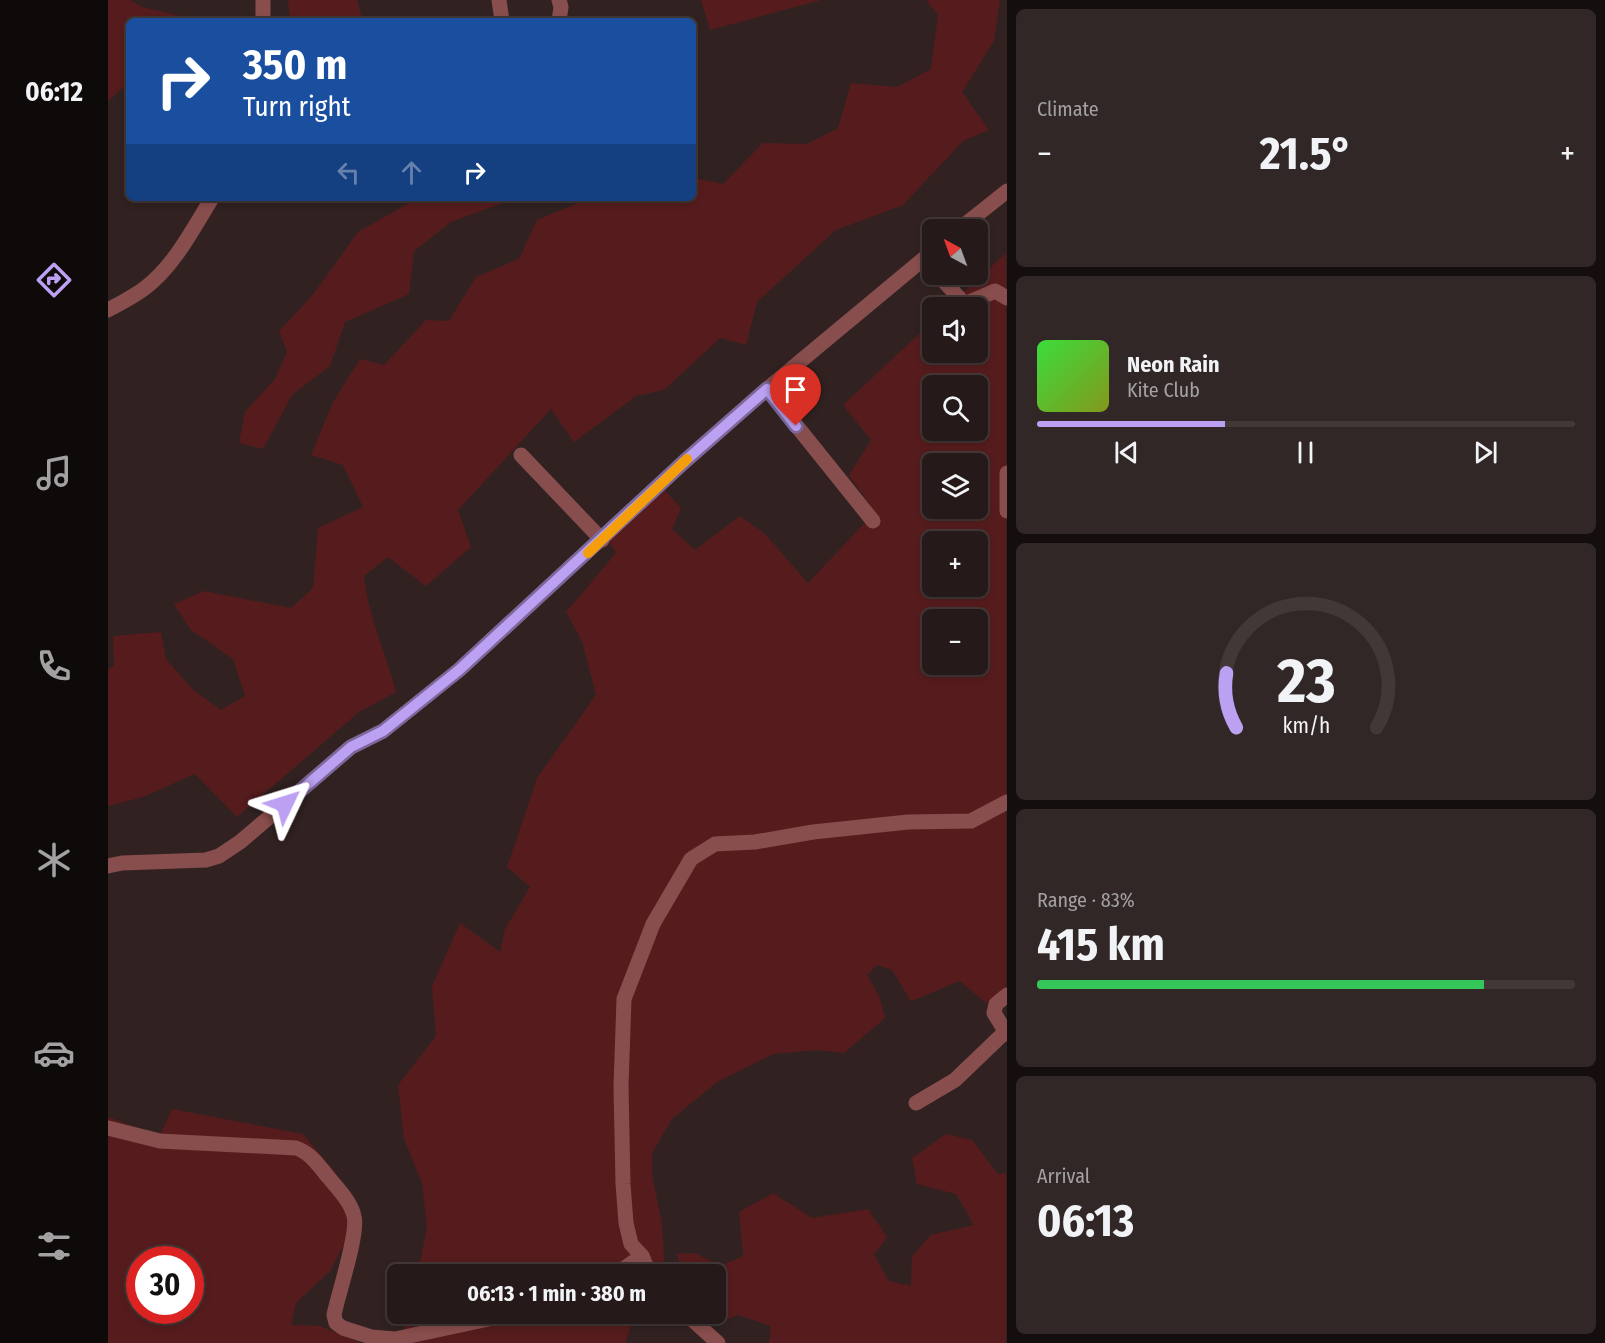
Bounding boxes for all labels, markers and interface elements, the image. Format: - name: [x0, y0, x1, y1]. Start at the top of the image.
- text: 350 m: [243, 40, 347, 90]
- icon: right: [144, 42, 222, 120]
- text: 06:12: [25, 76, 83, 108]
- text: Turn right: [243, 91, 351, 123]
- text: Climate: [1037, 97, 1099, 121]
- text: 21.5°: [1260, 127, 1352, 181]
- text: −: [1037, 134, 1052, 174]
- text: +: [1560, 134, 1575, 174]
- icon: left: [332, 156, 365, 189]
- icon: ahead: [395, 156, 428, 189]
- icon: right: [458, 156, 491, 189]
- north arrow: [922, 219, 988, 285]
- map controls: [922, 219, 988, 675]
- icon: directions: [33, 259, 75, 301]
- button: sound: [922, 297, 988, 363]
- text: Neon Rain: [1127, 351, 1220, 378]
- pin: [770, 364, 821, 426]
- icon: arrive: [779, 373, 812, 406]
- button: search: [922, 375, 988, 441]
- text: Kite Club: [1127, 378, 1200, 402]
- icon: previous: [1110, 436, 1143, 469]
- icon: pause: [1289, 436, 1322, 469]
- icon: next: [1469, 436, 1502, 469]
- icon: music: [33, 452, 75, 494]
- button: layers: [922, 453, 988, 519]
- button: +: [922, 531, 988, 597]
- button: −: [922, 609, 988, 675]
- icon: phone: [33, 645, 75, 687]
- text: 23: [1276, 645, 1335, 720]
- text: km/h: [1282, 714, 1330, 740]
- position arrow: [253, 772, 317, 836]
- icon: climate: [33, 839, 75, 881]
- text: Range · 83%: [1037, 888, 1135, 912]
- text: 415 km: [1037, 918, 1165, 972]
- icon: car: [33, 1032, 75, 1074]
- text: Arrival: [1037, 1164, 1090, 1188]
- text: 06:13: [1037, 1194, 1134, 1248]
- icon: filters: [33, 1225, 75, 1267]
- speed limit sign: 30: [126, 1246, 204, 1324]
- text: 06:13 · 1 min · 380 m: [467, 1280, 646, 1307]

